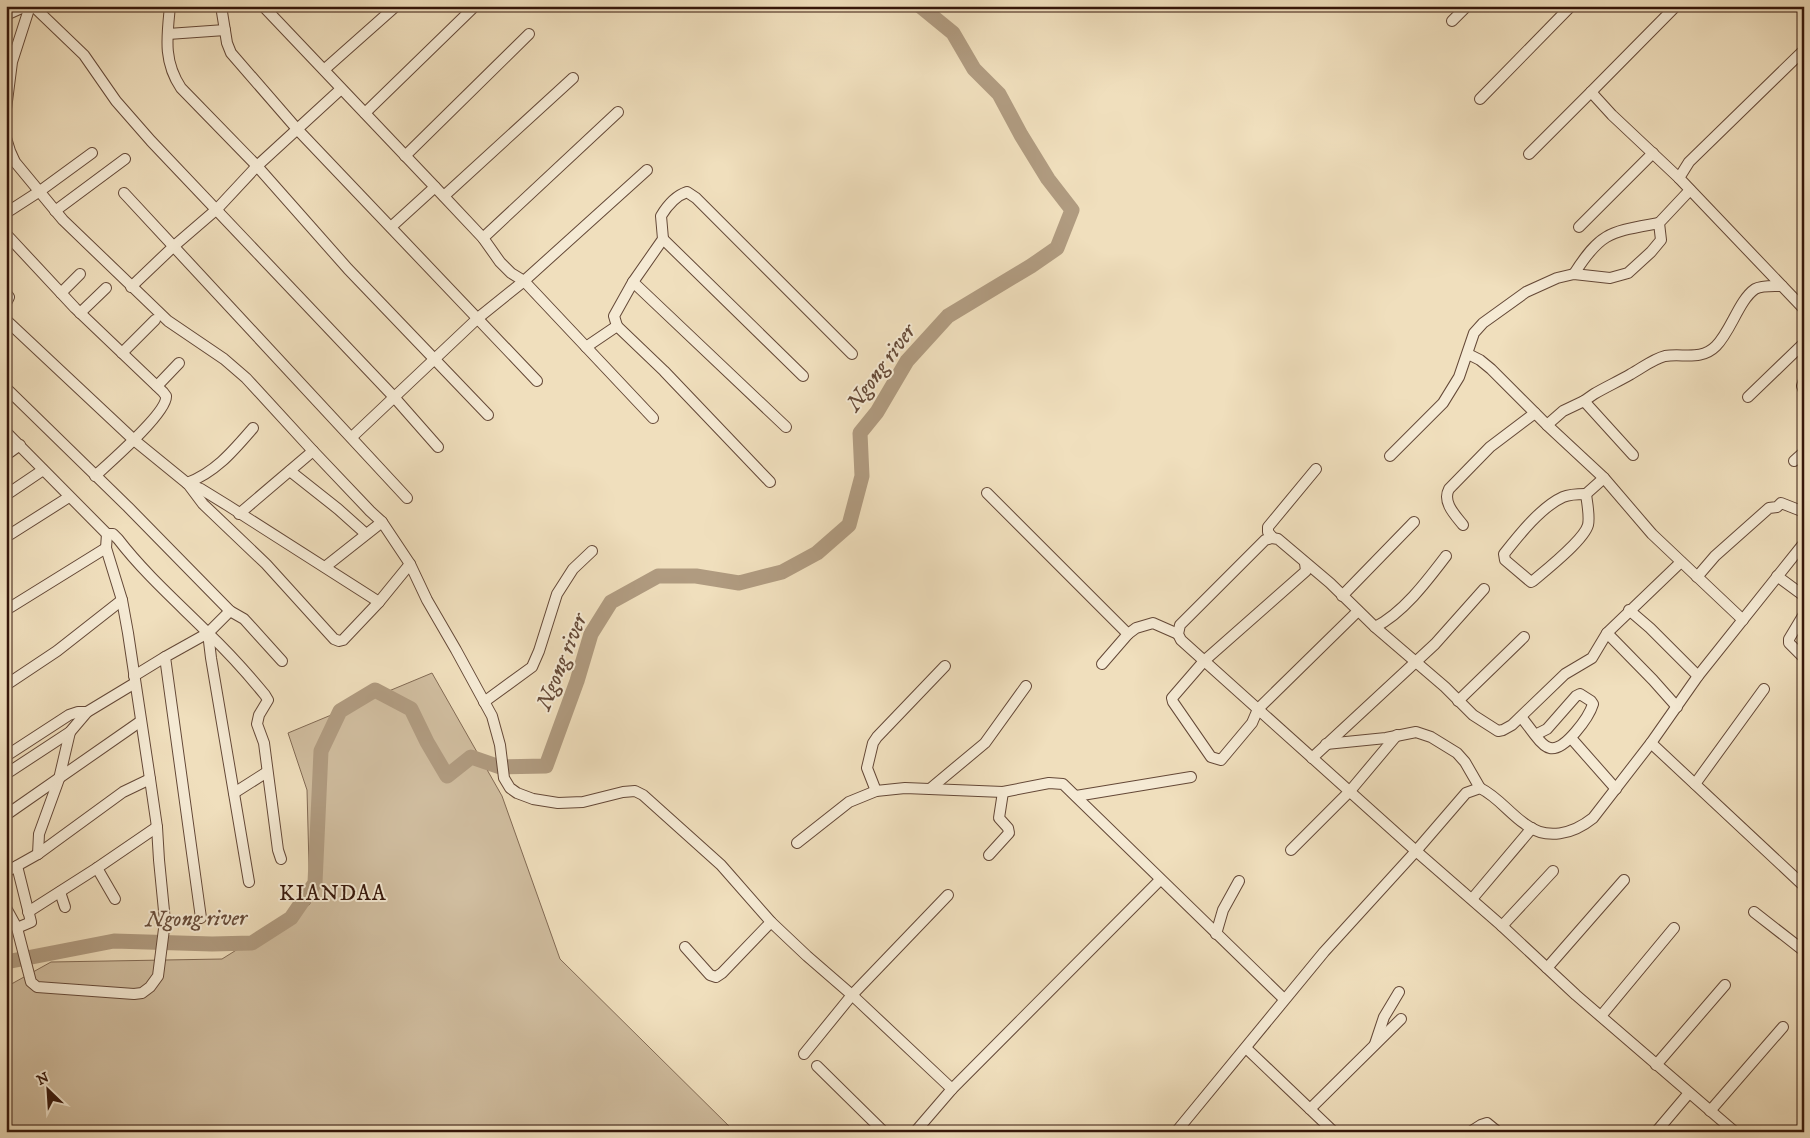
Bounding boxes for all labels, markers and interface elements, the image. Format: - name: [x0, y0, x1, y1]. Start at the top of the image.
- water label: Ngong river: [839, 317, 923, 419]
- water label: Ngong river: [530, 608, 594, 716]
- district label: KIANDAA: [279, 880, 387, 907]
- water label: Ngong river: [143, 905, 249, 933]
- north arrow: [22, 1066, 72, 1116]
- text: N: [34, 1068, 52, 1090]

